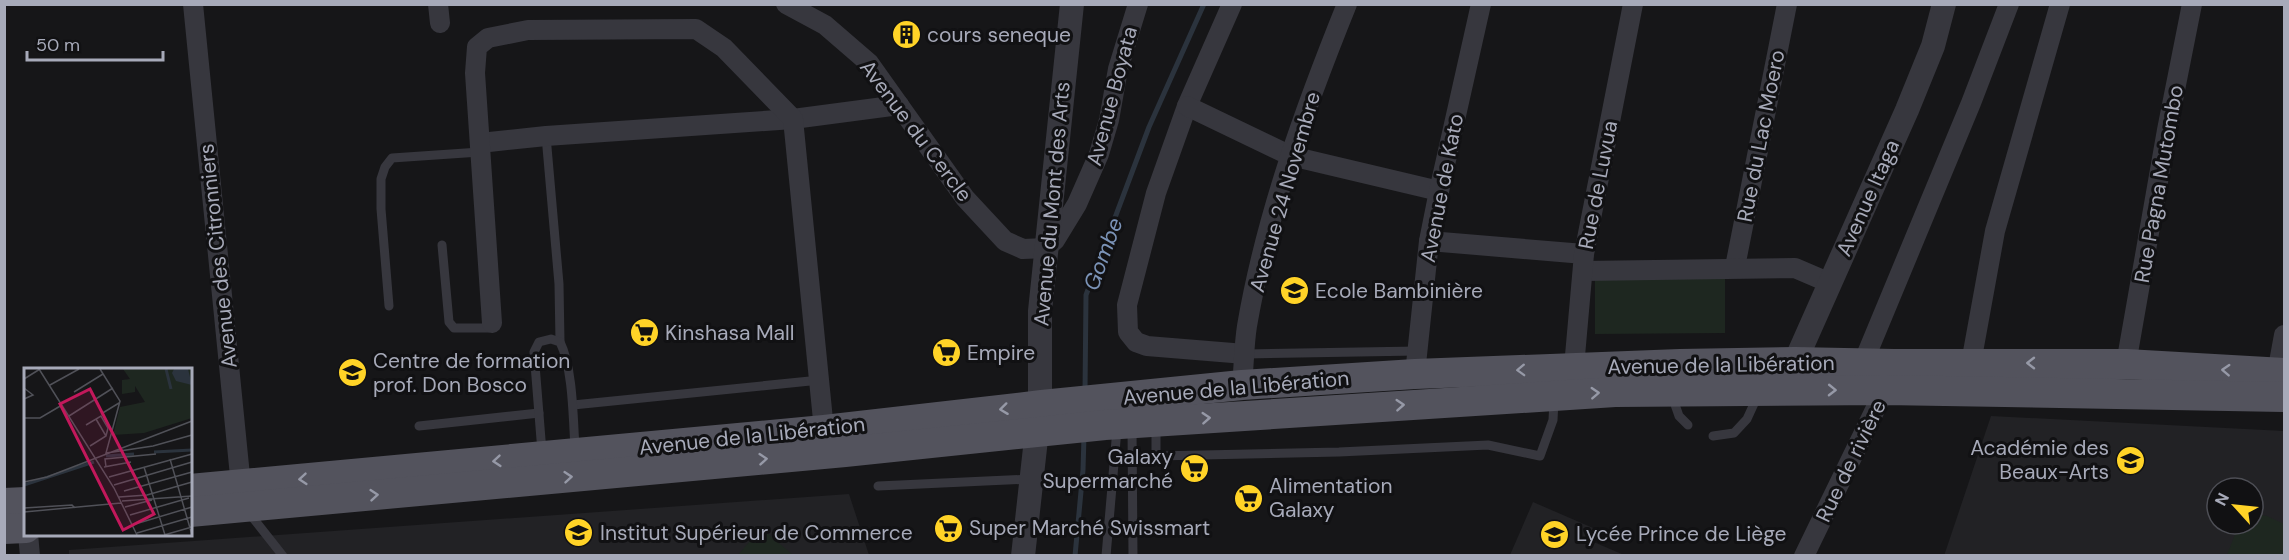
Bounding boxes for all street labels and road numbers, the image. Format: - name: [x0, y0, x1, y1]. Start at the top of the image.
- street label: Avenue Boyata: [1080, 23, 1144, 169]
- street label: Rue du Lac Moero: [1731, 48, 1791, 224]
- street label: Avenue du Cercle: [853, 54, 979, 208]
- street label: Avenue du Mont des Arts: [1027, 81, 1077, 327]
- street label: Rue Pagna Mutombo: [2128, 83, 2190, 285]
- street label: Avenue 24 Novembre: [1243, 89, 1327, 295]
- street label: Avenue de Kato: [1414, 111, 1470, 265]
- street label: Rue de Luvua: [1572, 118, 1624, 252]
- street label: Avenue Itaga: [1830, 135, 1906, 261]
- street label: Avenue des Citronniers: [192, 142, 244, 370]
- street label: Avenue de la Libération: [1607, 349, 1835, 381]
- street label: Avenue de la Libération: [1122, 364, 1350, 412]
- street label: Rue de rivière: [1809, 395, 1893, 527]
- street label: Avenue de la Libération: [638, 410, 866, 462]

